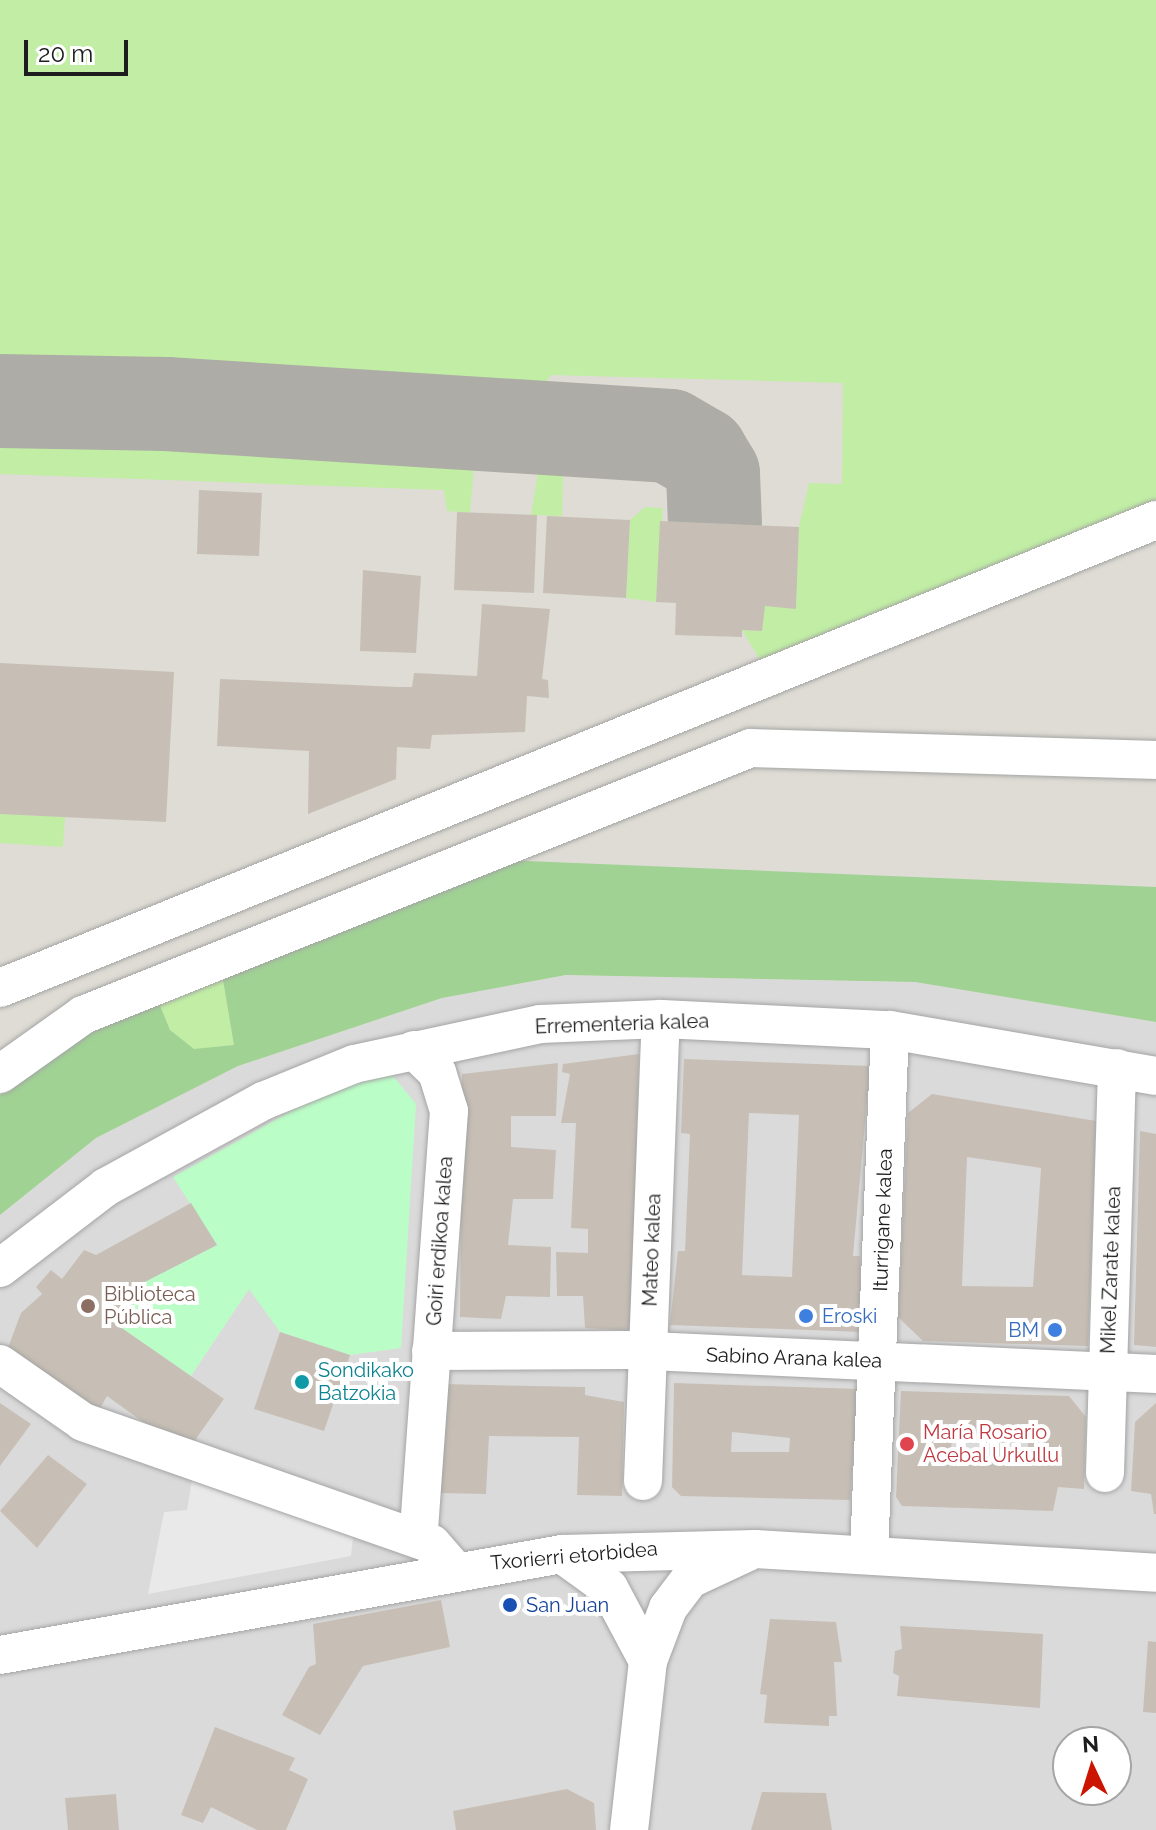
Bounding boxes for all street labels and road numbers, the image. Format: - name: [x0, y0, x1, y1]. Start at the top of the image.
- street label: Errementeria kalea: [534, 1009, 710, 1039]
- street label: Iturrigane kalea: [869, 1148, 897, 1292]
- street label: Goiri erdikoa kalea: [422, 1155, 458, 1327]
- street label: Mikel Zarate kalea: [1096, 1185, 1126, 1355]
- street label: Mateo kalea: [638, 1193, 666, 1307]
- street label: Sabino Arana kalea: [705, 1343, 883, 1373]
- street label: Txorierri etorbidea: [489, 1537, 659, 1575]

